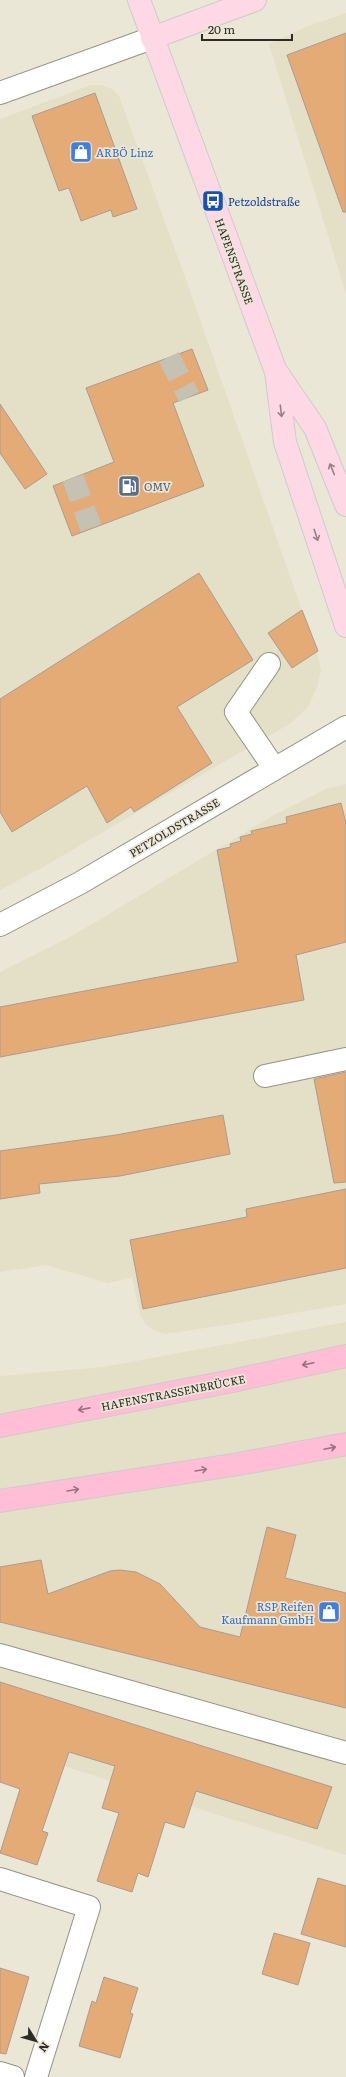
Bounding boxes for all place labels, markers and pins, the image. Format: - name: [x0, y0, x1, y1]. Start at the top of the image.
- shop icon: ARBÖ Linz: [68, 139, 94, 165]
- place label: ARBÖ Linz: [96, 144, 154, 160]
- bus stop icon: Petzoldstraße: [200, 188, 226, 214]
- place label: Petzoldstraße: [228, 193, 300, 209]
- fuel station icon: OMV: [116, 473, 142, 499]
- place label: OMV: [144, 478, 171, 494]
- place label: RSP Reifen Kaufmann GmbH: [221, 1598, 314, 1627]
- shop icon: RSP Reifen Kaufmann GmbH: [316, 1599, 342, 1625]

